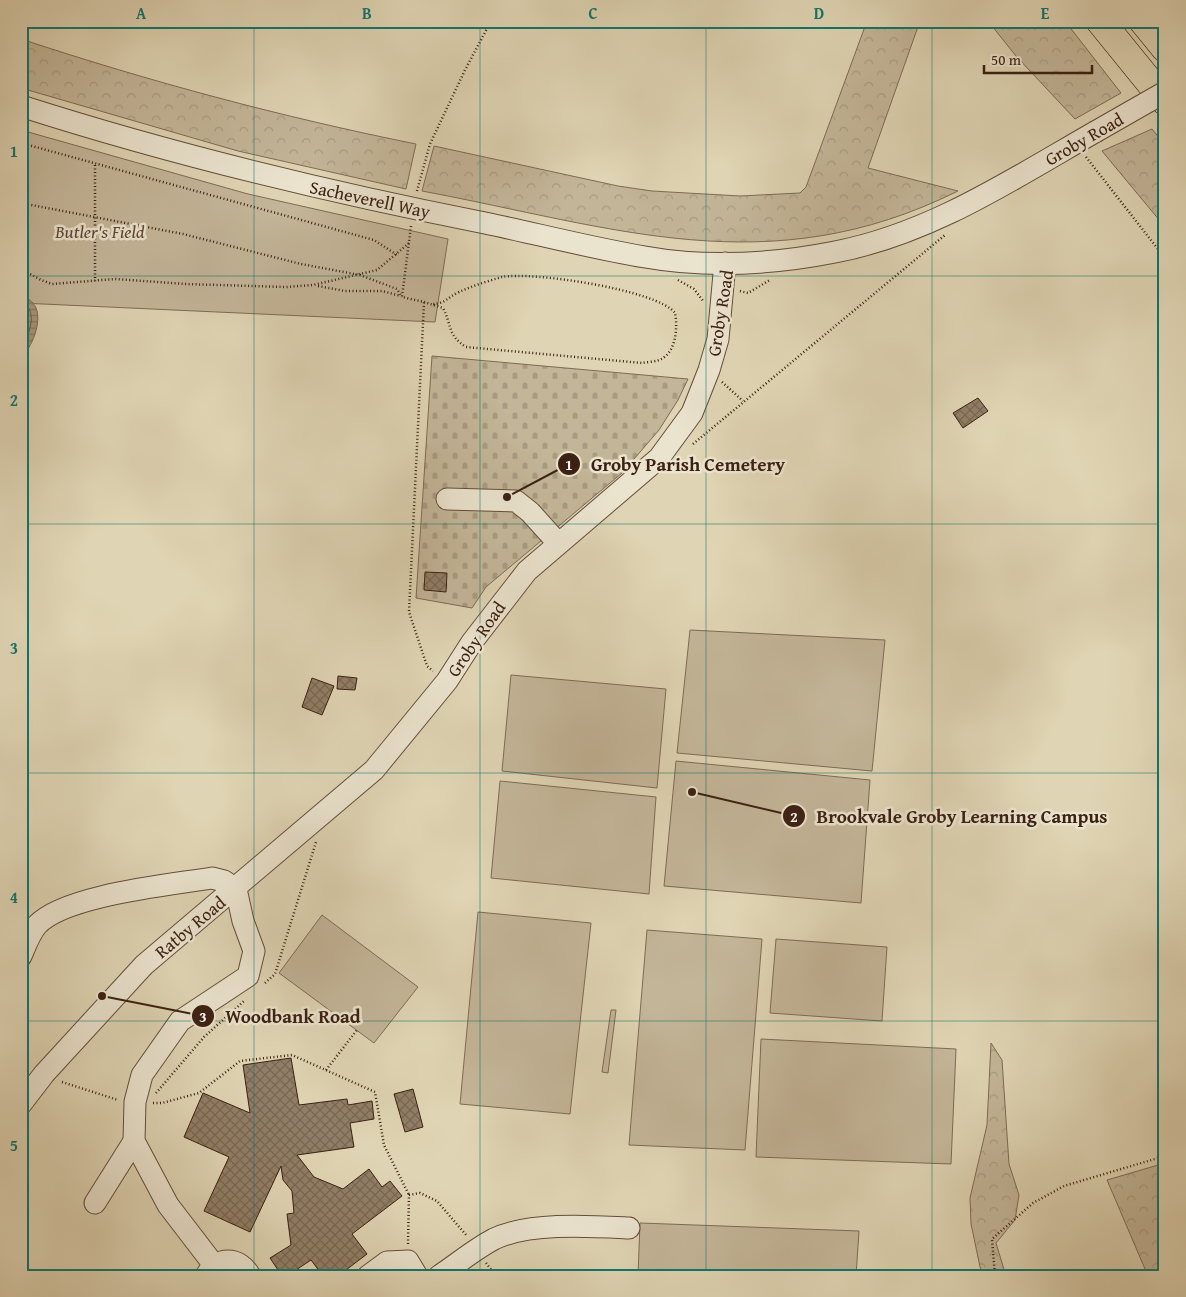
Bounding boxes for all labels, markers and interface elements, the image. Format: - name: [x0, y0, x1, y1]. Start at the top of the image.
- text: A: [136, 1, 147, 25]
- text: B: [362, 1, 372, 25]
- text: C: [588, 1, 598, 25]
- text: D: [814, 1, 824, 25]
- text: E: [1041, 1, 1050, 25]
- scale bar: [984, 42, 1091, 74]
- text: 50 m: [991, 49, 1022, 70]
- street label: Groby Road: [1040, 105, 1129, 172]
- text: 1: [10, 139, 18, 163]
- street label: Sacheverell Way: [307, 173, 433, 225]
- park label: Butler's Field: [54, 218, 145, 245]
- street label: Groby Road: [700, 268, 740, 358]
- text: 2: [10, 388, 18, 412]
- callout: Groby Parish Cemetery: [556, 447, 795, 481]
- text: Groby Parish Cemetery: [591, 450, 785, 478]
- text: 1: [565, 454, 573, 475]
- street label: Groby Road: [440, 595, 512, 682]
- text: 3: [10, 636, 18, 660]
- callout: Brookvale Groby Learning Campus: [781, 799, 1117, 833]
- text: Brookvale Groby Learning Campus: [817, 802, 1108, 830]
- text: 2: [790, 806, 798, 827]
- text: 4: [10, 885, 18, 909]
- street label: Ratby Road: [149, 889, 232, 965]
- callout: Woodbank Road: [191, 999, 371, 1033]
- text: Woodbank Road: [225, 1002, 361, 1030]
- text: 3: [199, 1006, 207, 1027]
- text: 5: [10, 1133, 18, 1157]

